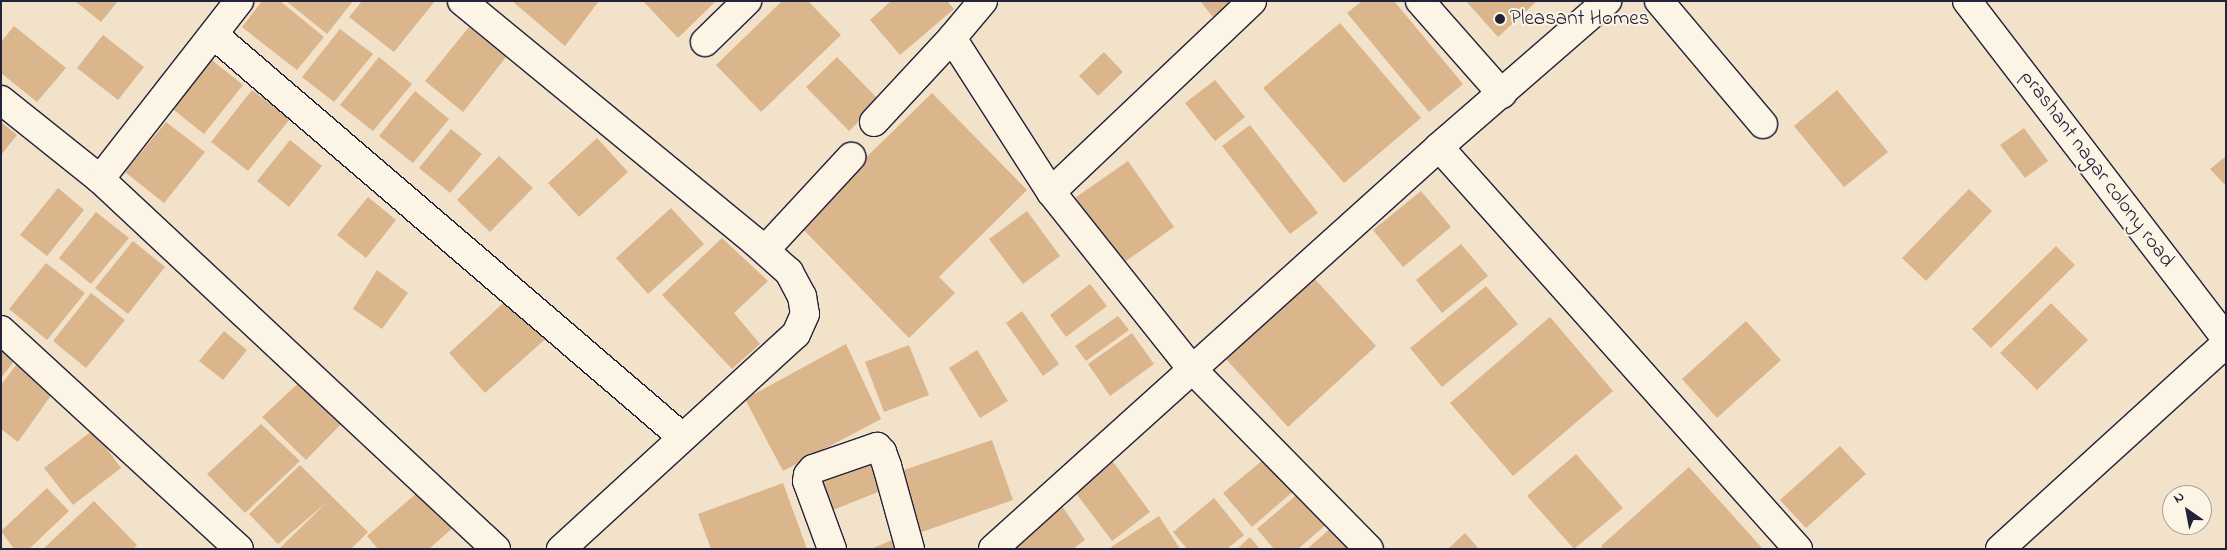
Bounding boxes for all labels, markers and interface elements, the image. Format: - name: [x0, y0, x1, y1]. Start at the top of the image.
- place label: Pleasant Homes: [1510, 6, 1649, 32]
- marker: Pleasant Homes: [1494, 13, 1506, 25]
- street label: prashant nagar colony road: [2015, 66, 2179, 272]
- north arrow: [2162, 485, 2212, 535]
- text: N: [2169, 486, 2189, 509]

